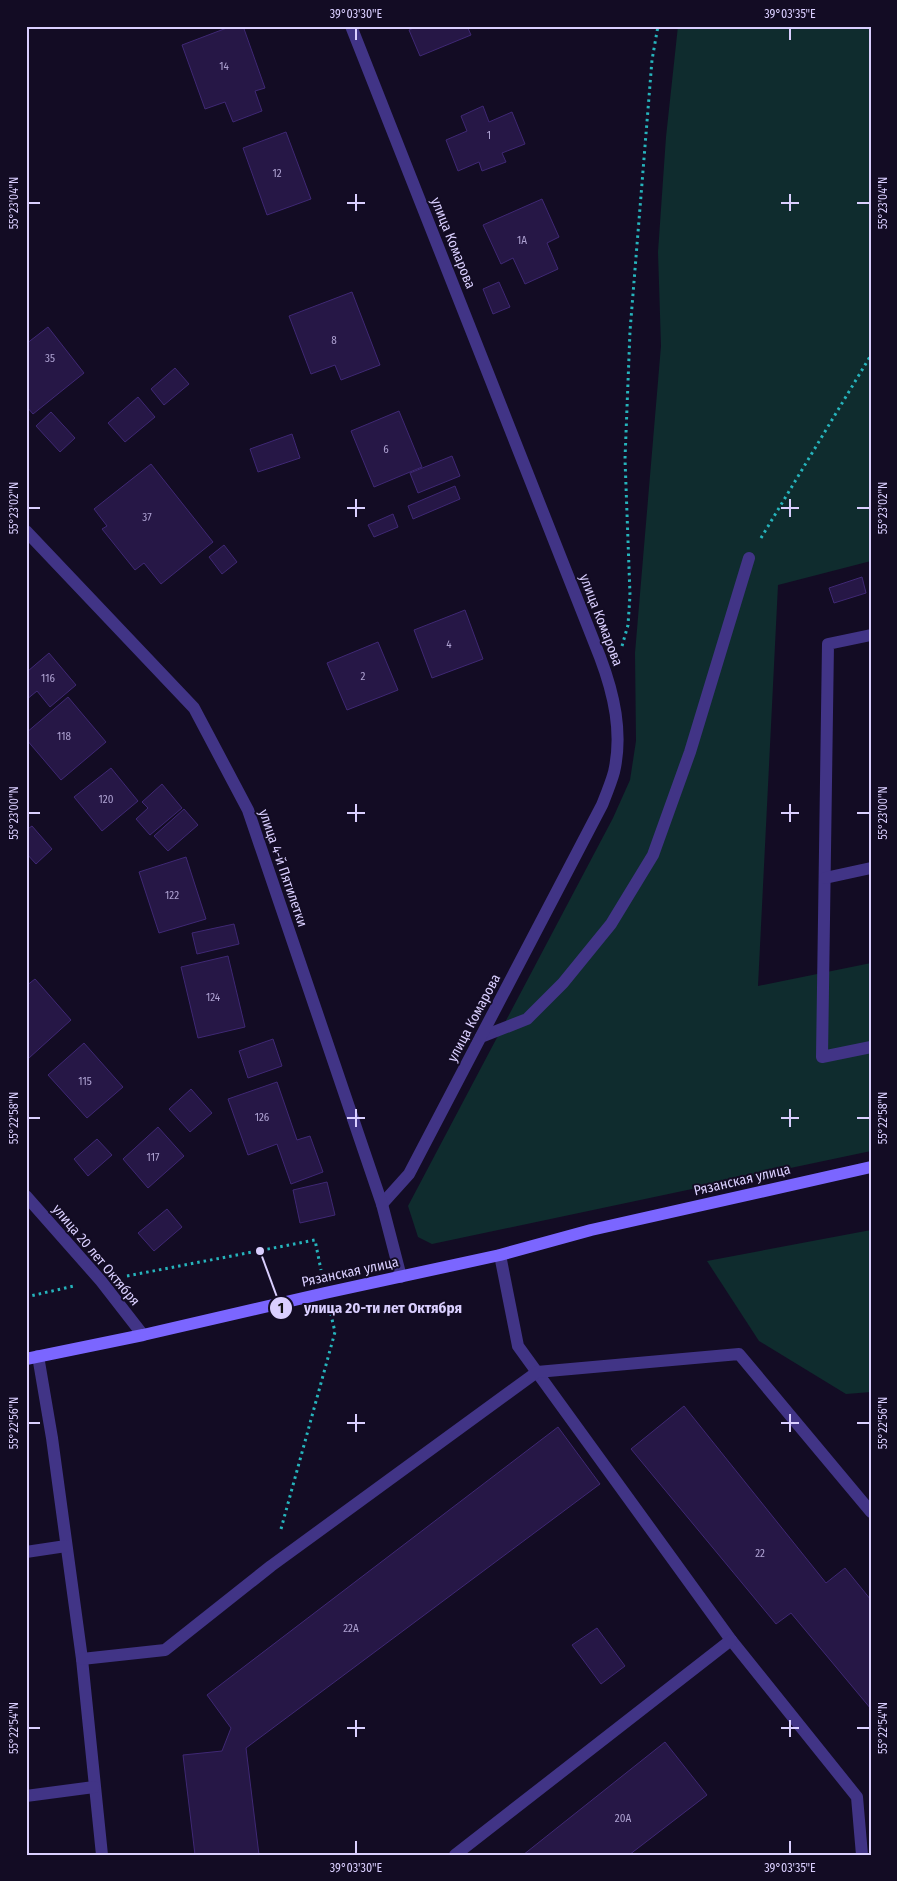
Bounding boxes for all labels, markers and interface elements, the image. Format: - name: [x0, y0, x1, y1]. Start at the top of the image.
- text: 39°03'30"E: [330, 7, 383, 21]
- text: 39°03'35"E: [764, 7, 816, 21]
- house number: 14: [219, 60, 229, 73]
- house number: 1: [487, 129, 491, 142]
- house number: 12: [272, 167, 282, 180]
- text: 55°23'04"N: [7, 177, 21, 229]
- text: 55°23'04"N: [876, 177, 890, 229]
- street label: улица Комарова: [427, 195, 479, 291]
- house number: 1А: [517, 234, 527, 247]
- house number: 8: [331, 334, 337, 347]
- house number: 35: [45, 352, 55, 365]
- house number: 6: [383, 443, 389, 456]
- text: 55°23'02"N: [7, 482, 21, 534]
- text: 55°23'02"N: [876, 482, 890, 534]
- house number: 37: [142, 511, 152, 524]
- street label: улица Комарова: [576, 572, 626, 668]
- house number: 4: [446, 638, 452, 651]
- house number: 2: [361, 670, 366, 683]
- house number: 116: [41, 672, 55, 685]
- house number: 118: [57, 730, 71, 743]
- text: 55°23'00"N: [7, 786, 21, 840]
- text: 55°23'00"N: [876, 786, 890, 840]
- house number: 120: [99, 793, 114, 806]
- street label: улица 4-й Пятилетки: [255, 807, 311, 929]
- house number: 122: [165, 889, 179, 902]
- street label: улица Комарова: [444, 971, 504, 1065]
- house number: 124: [206, 991, 221, 1004]
- house number: 115: [78, 1075, 92, 1088]
- text: 55°22'58"N: [7, 1092, 21, 1144]
- text: 55°22'58"N: [876, 1092, 890, 1144]
- house number: 126: [255, 1111, 270, 1124]
- house number: 117: [147, 1151, 160, 1164]
- street label: Рязанская улица: [692, 1161, 792, 1199]
- street label: улица 20 лет Октября: [49, 1201, 143, 1309]
- street label: Рязанская улица: [300, 1253, 400, 1291]
- callout: улица 20-ти лет Октября: [269, 1293, 472, 1323]
- text: 1: [278, 1299, 284, 1317]
- text: улица 20-ти лет Октября: [303, 1299, 462, 1317]
- text: 55°22'56"N: [7, 1397, 21, 1449]
- text: 55°22'56"N: [876, 1397, 890, 1449]
- house number: 22: [755, 1547, 765, 1560]
- house number: 22А: [343, 1622, 359, 1635]
- text: 55°22'54"N: [7, 1702, 21, 1754]
- text: 55°22'54"N: [876, 1702, 890, 1754]
- house number: 20А: [615, 1812, 631, 1825]
- text: 39°03'30"E: [330, 1861, 383, 1875]
- text: 39°03'35"E: [764, 1861, 816, 1875]

